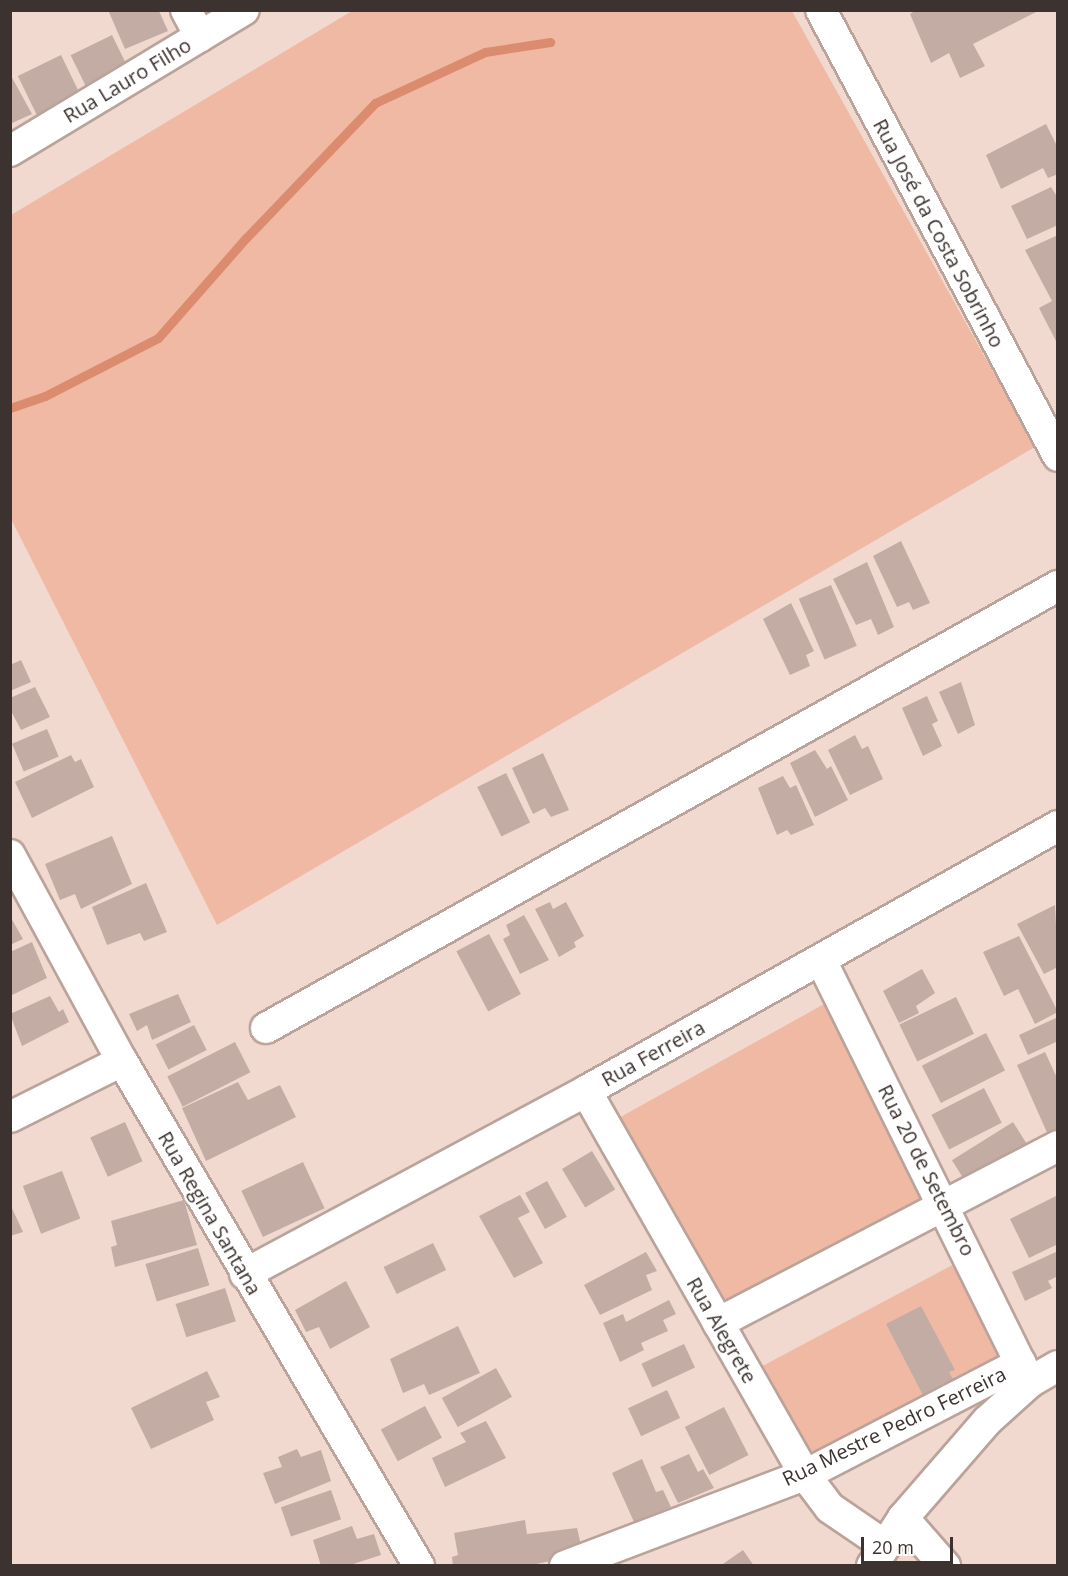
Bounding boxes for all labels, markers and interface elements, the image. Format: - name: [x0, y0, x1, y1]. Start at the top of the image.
- street label: Rua Lauro Filho: [59, 32, 195, 128]
- street label: Rua José da Costa Sobrinho: [868, 115, 1010, 351]
- street label: Rua Ferreira: [597, 1015, 709, 1091]
- street label: Rua 20 de Setembro: [873, 1080, 981, 1260]
- street label: Rua Regina Santana: [153, 1127, 267, 1299]
- street label: Rua Alegrete: [682, 1273, 762, 1387]
- street label: Rua Mestre Pedro Ferreira: [778, 1361, 1010, 1491]
- scale bar: [864, 1525, 956, 1563]
- text: 20 m: [872, 1535, 914, 1559]

